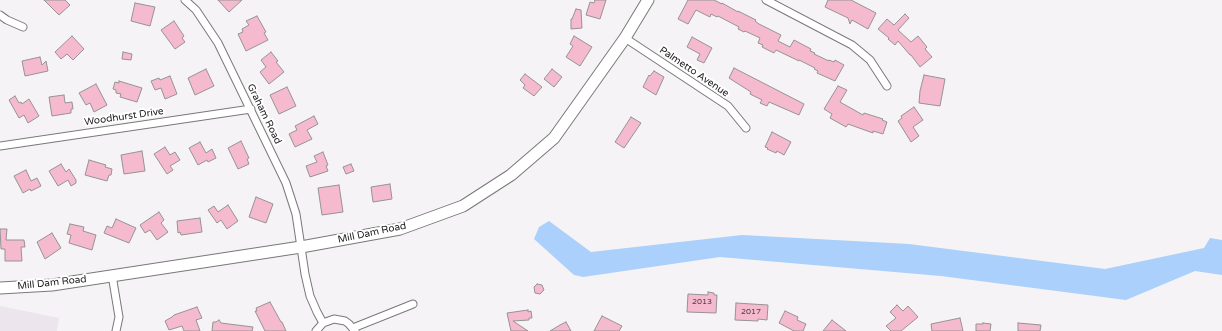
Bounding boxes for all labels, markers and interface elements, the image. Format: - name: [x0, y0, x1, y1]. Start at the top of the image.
- street label: Palmetto Avenue: [657, 44, 731, 100]
- street label: Graham Road: [244, 82, 284, 146]
- street label: Woodhurst Drive: [84, 105, 164, 129]
- street label: Mill Dam Road: [337, 220, 407, 246]
- street label: Mill Dam Road: [17, 273, 87, 293]
- house number: 2013: [692, 297, 712, 307]
- house number: 2017: [741, 307, 761, 317]

